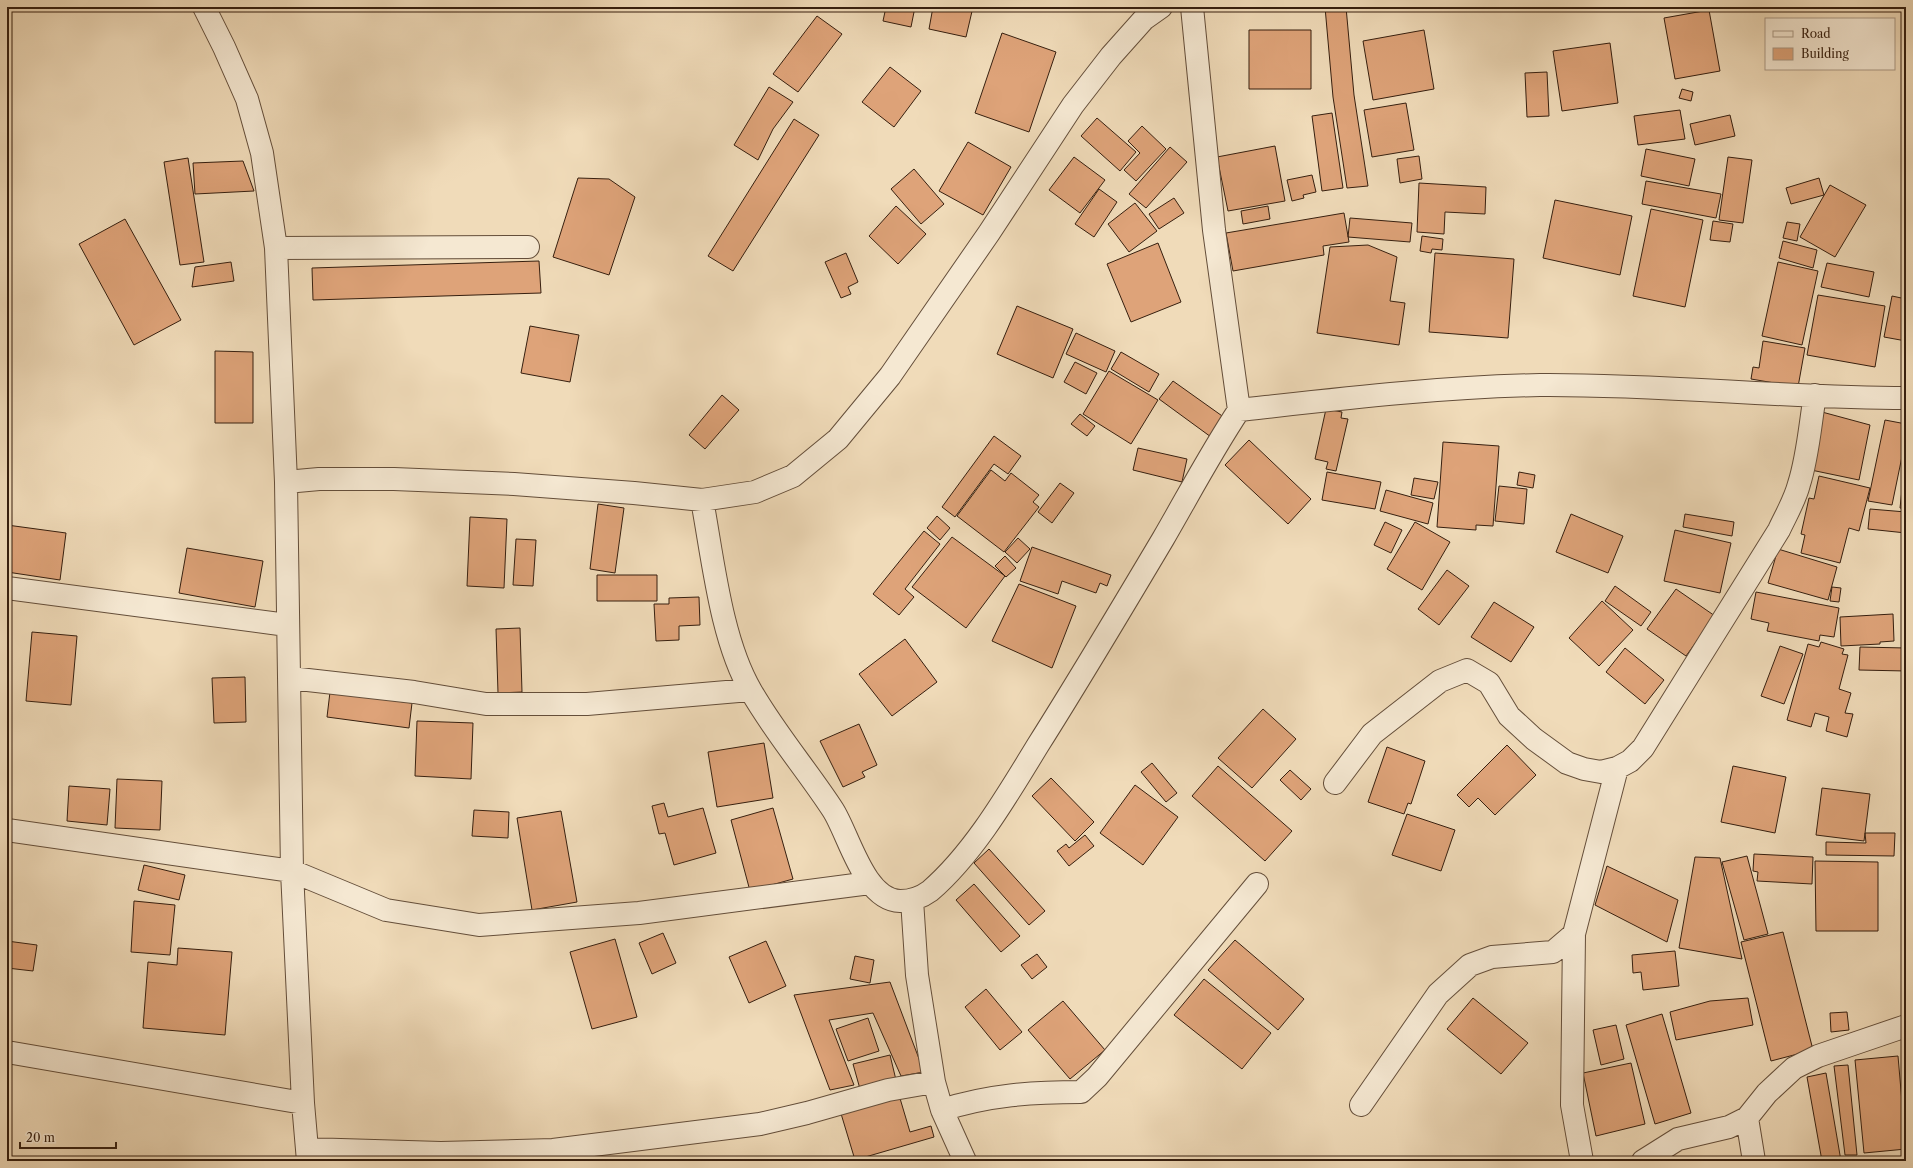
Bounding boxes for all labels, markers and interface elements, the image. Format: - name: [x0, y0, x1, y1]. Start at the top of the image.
- legend: [1765, 18, 1895, 70]
- text: Road: [1801, 26, 1831, 41]
- text: Building: [1801, 46, 1849, 61]
- scale bar: [20, 1124, 116, 1150]
- text: 20 m: [26, 1130, 55, 1145]

